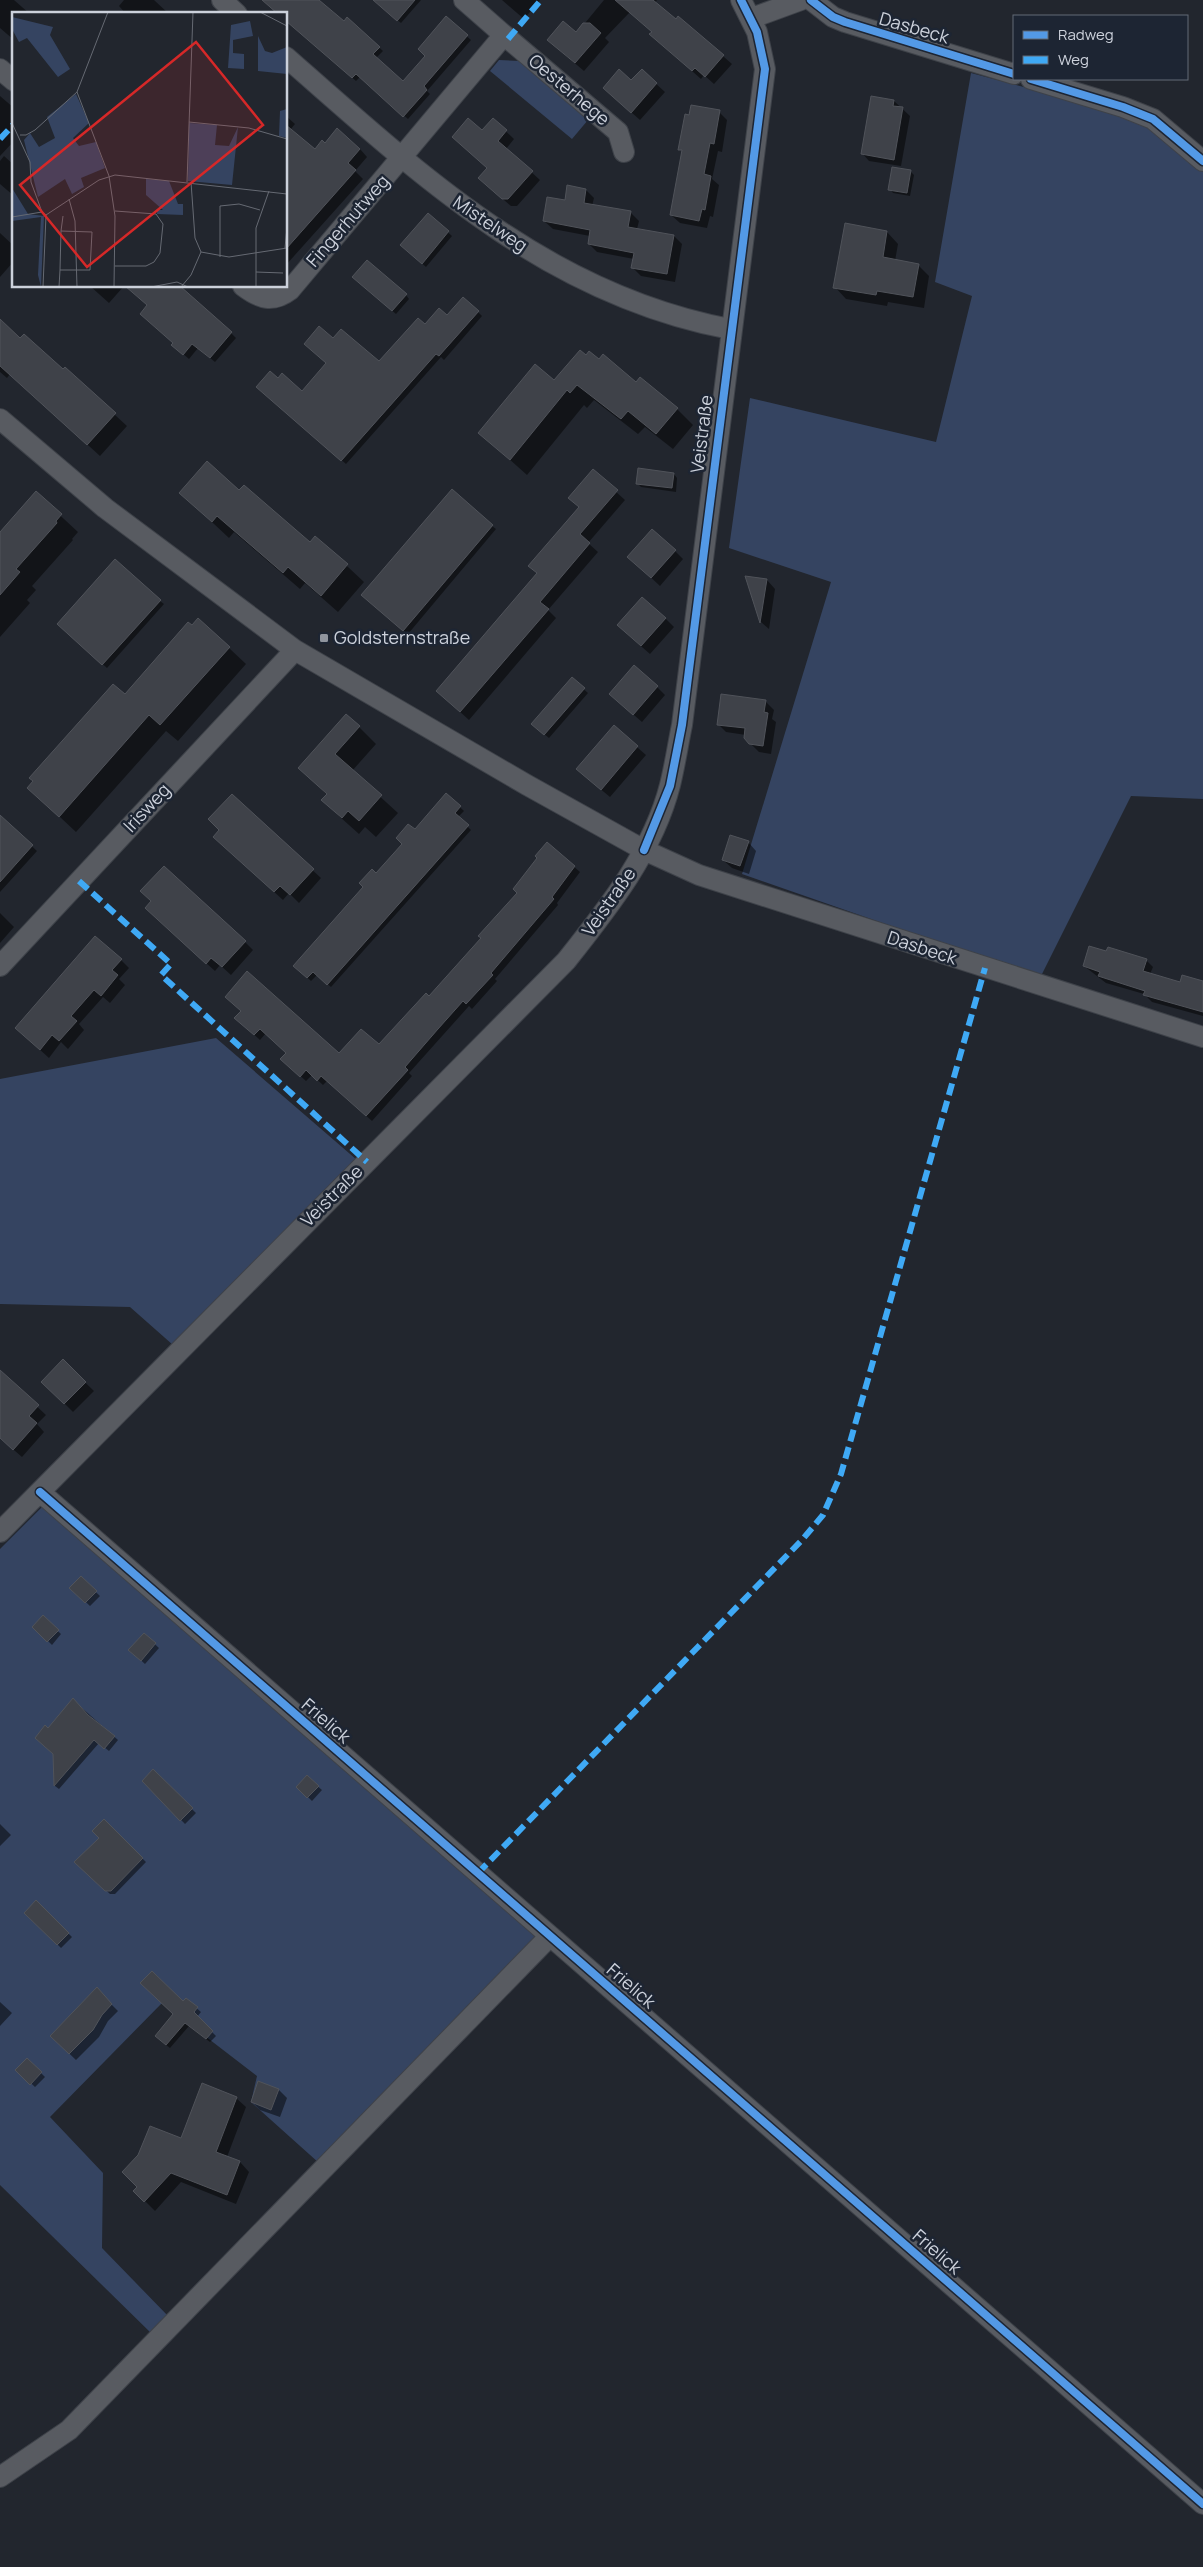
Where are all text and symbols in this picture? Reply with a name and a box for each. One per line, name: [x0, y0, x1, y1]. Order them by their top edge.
street label: Dasbeck: [877, 6, 953, 49]
inset map: [12, 12, 288, 288]
legend: [1013, 15, 1188, 80]
text: Radweg: [1058, 24, 1114, 45]
street label: Oesterhege: [524, 48, 615, 130]
text: Weg: [1058, 49, 1089, 70]
street label: Fingerhutweg: [301, 169, 394, 272]
street label: Mistelweg: [449, 189, 533, 257]
street label: Veistraße: [684, 393, 718, 474]
place label: Goldsternstraße: [334, 625, 470, 649]
marker: Goldsternstraße: [318, 632, 330, 644]
street label: Irisweg: [118, 778, 175, 837]
street label: Veistraße: [576, 862, 641, 940]
street label: Dasbeck: [885, 925, 961, 970]
street label: Veistraße: [295, 1159, 368, 1232]
street label: Frielick: [297, 1692, 357, 1749]
street label: Frielick: [602, 1957, 662, 2014]
street label: Frielick: [908, 2223, 968, 2280]

